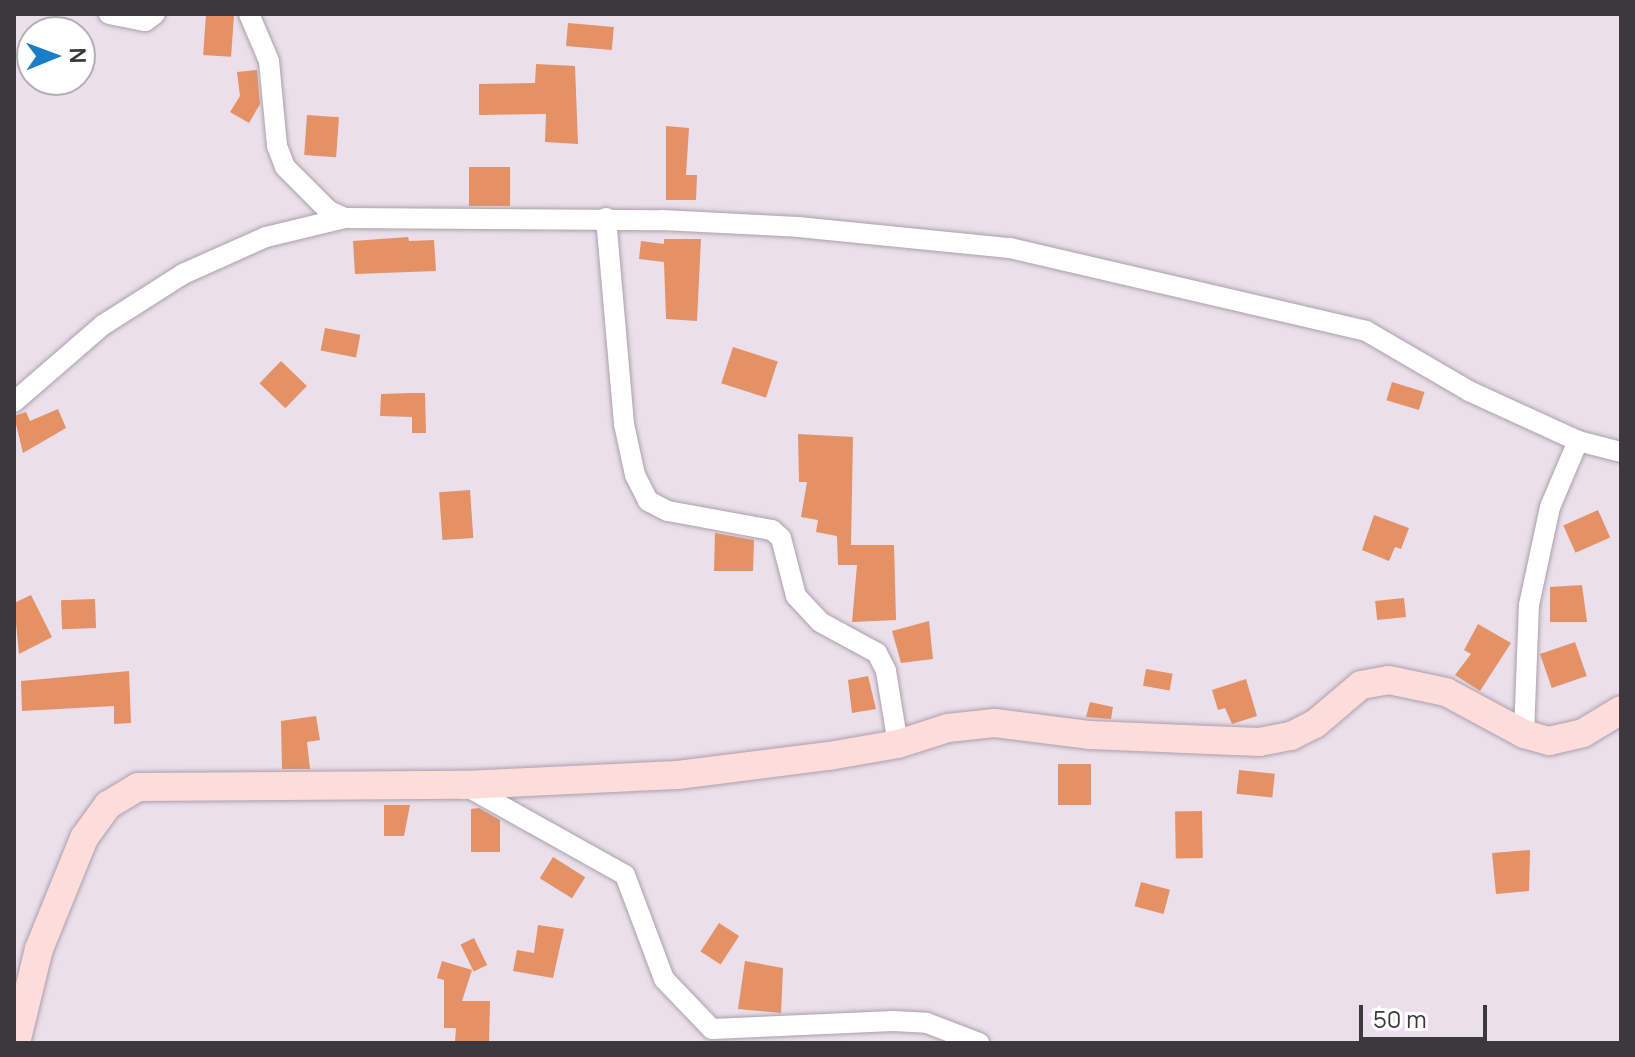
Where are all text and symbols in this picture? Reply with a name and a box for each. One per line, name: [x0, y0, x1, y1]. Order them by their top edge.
north arrow: [16, 16, 96, 96]
text: N: [63, 47, 93, 64]
scale bar: [1363, 989, 1491, 1039]
text: 50 m: [1373, 1002, 1427, 1035]

